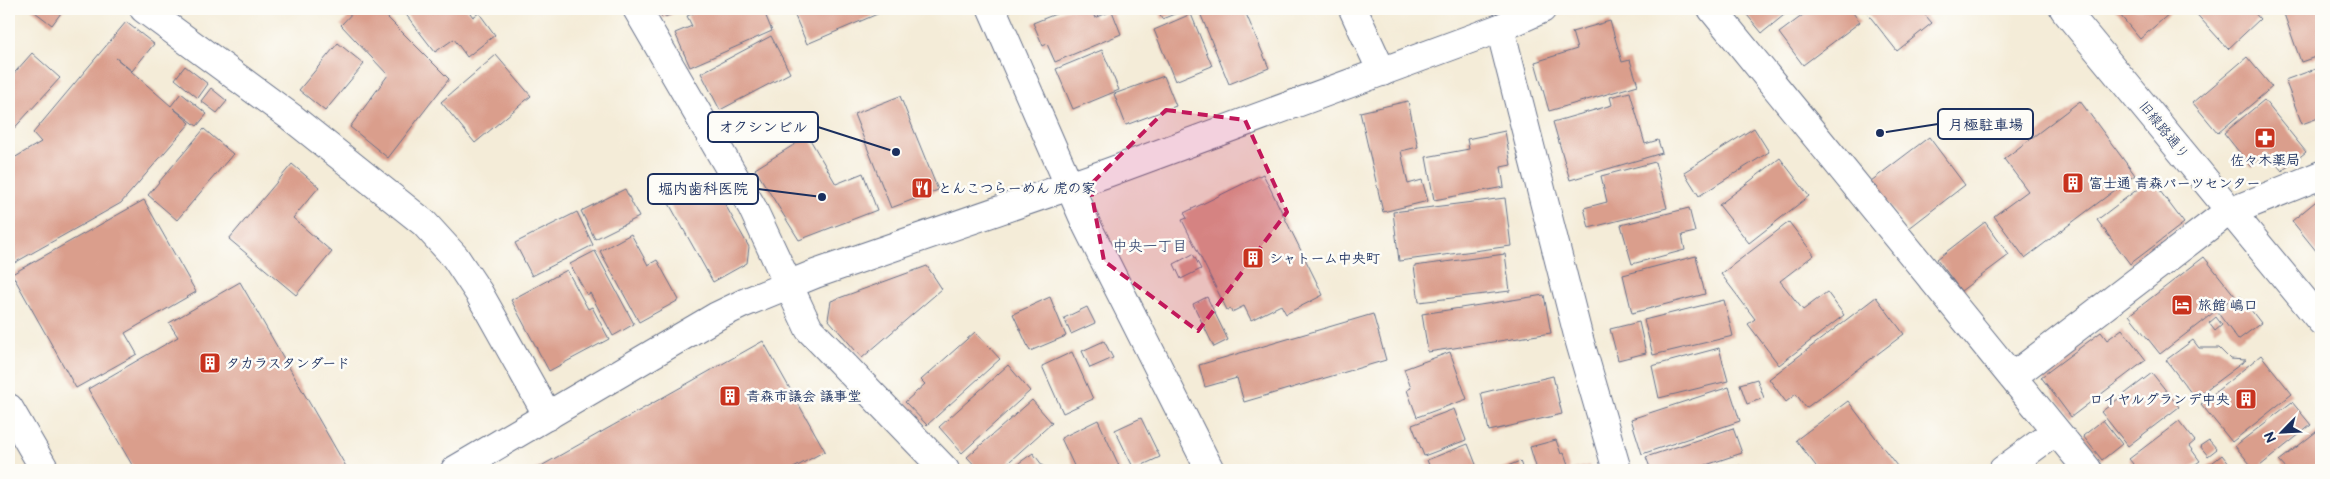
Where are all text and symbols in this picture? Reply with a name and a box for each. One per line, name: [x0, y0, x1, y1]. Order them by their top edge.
street label: 旧線路通り: [2135, 97, 2193, 163]
callout: 月極駐車場: [1938, 109, 2033, 139]
callout: オクシンビル: [708, 112, 818, 142]
text: 月極駐車場: [1948, 116, 2024, 135]
text: オクシンビル: [718, 118, 808, 137]
pharmacy icon: 佐々木薬局: [2253, 126, 2277, 150]
place label: 佐々木薬局: [2230, 152, 2300, 169]
building icon: 富士通 青森パーツセンター: [2061, 171, 2085, 195]
callout: 堀内歯科医院: [648, 174, 758, 204]
place label: 富士通 青森パーツセンター: [2089, 175, 2261, 192]
restaurant icon: とんこつらーめん 虎の家: [910, 176, 934, 200]
text: 堀内歯科医院: [658, 180, 748, 199]
place label: とんこつらーめん 虎の家: [938, 180, 1096, 197]
district label: 中央一丁目: [1112, 237, 1188, 256]
building icon: シャトーム中央町: [1241, 246, 1265, 270]
place label: シャトーム中央町: [1269, 250, 1380, 267]
hotel icon: 旅館 嶋口: [2170, 293, 2194, 317]
place label: 旅館 嶋口: [2198, 297, 2258, 314]
building icon: タカラスタンダード: [198, 351, 222, 375]
place label: タカラスタンダード: [226, 355, 350, 372]
building icon: 青森市議会 議事堂: [718, 384, 742, 408]
building icon: ロイヤルグランデ中央: [2234, 387, 2258, 411]
place label: 青森市議会 議事堂: [746, 388, 862, 405]
place label: ロイヤルグランデ中央: [2089, 391, 2230, 408]
north arrow: [2258, 406, 2308, 456]
text: N: [2261, 429, 2280, 445]

